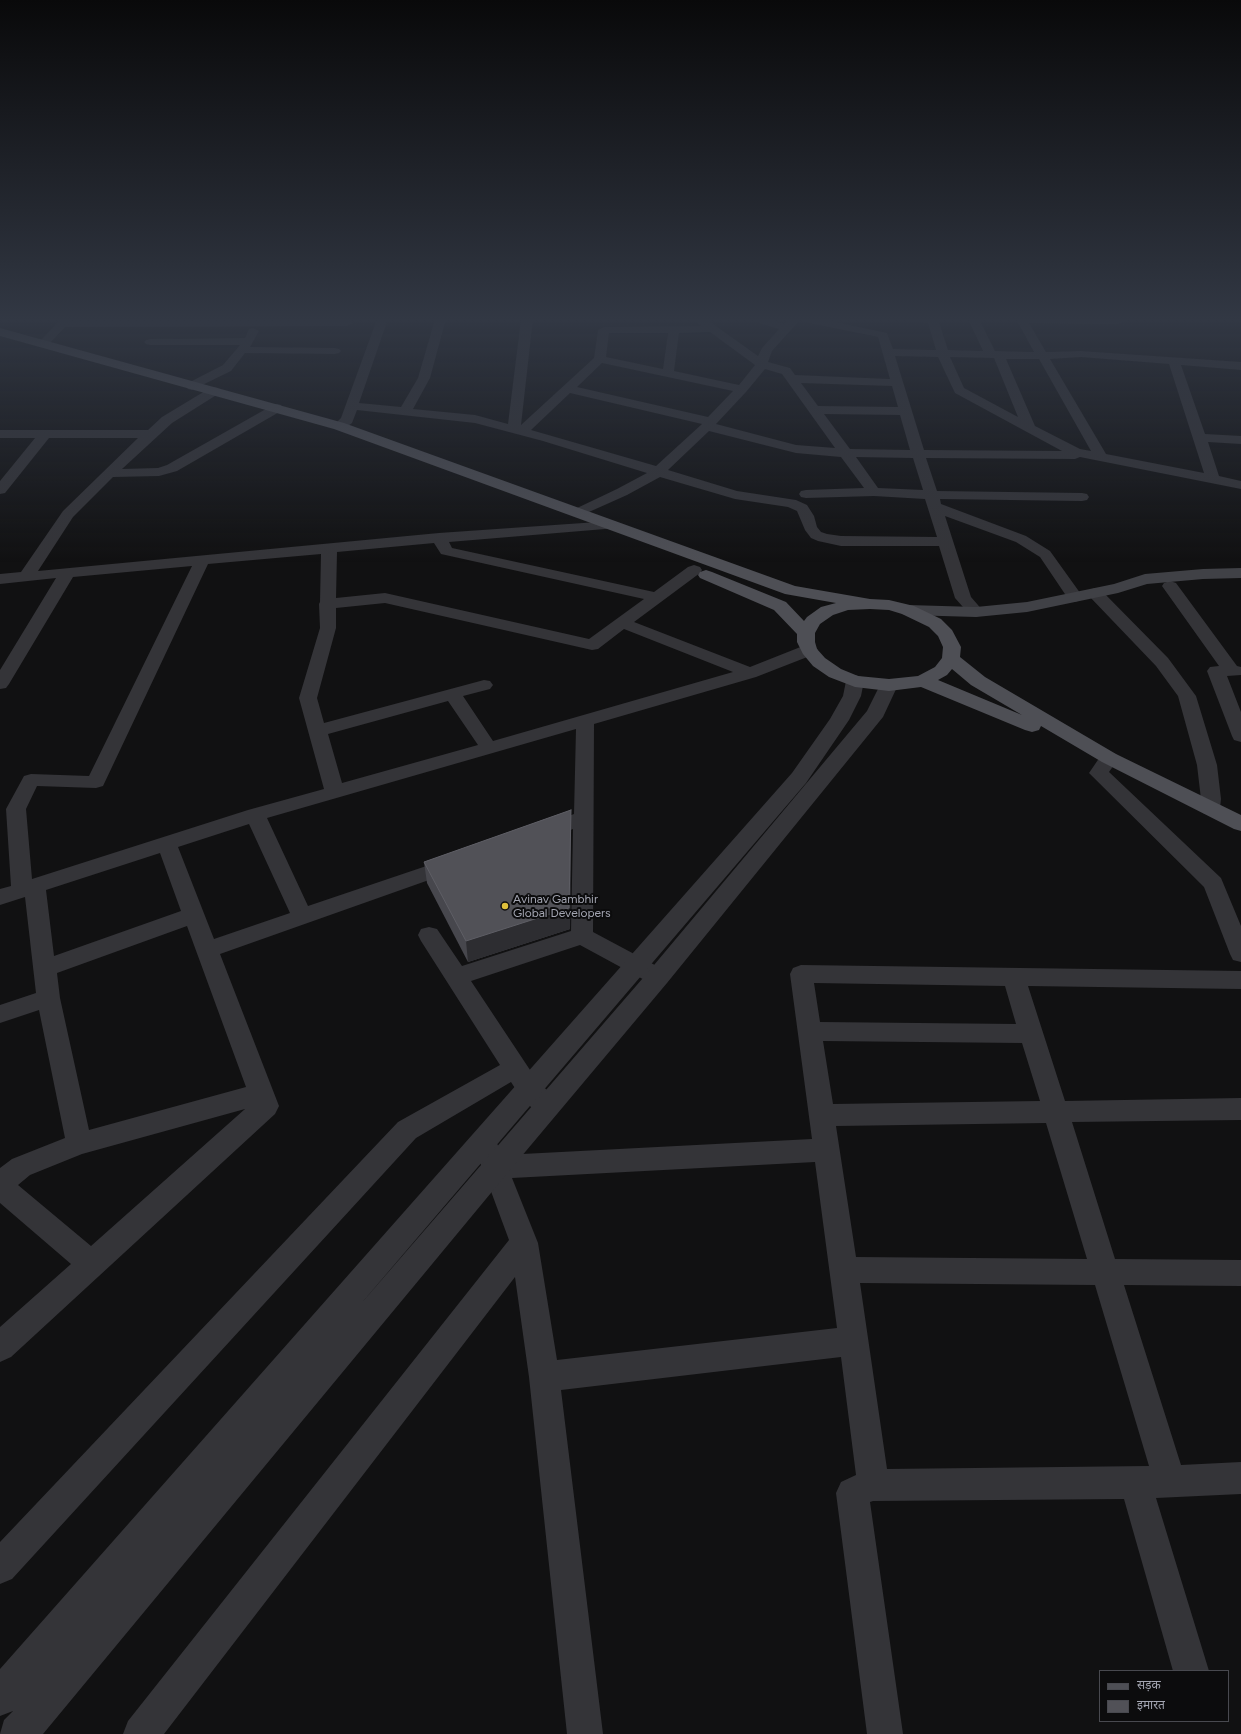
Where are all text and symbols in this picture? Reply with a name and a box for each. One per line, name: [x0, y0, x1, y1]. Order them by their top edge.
place label: Avinav Gambhir Global Developers: [513, 892, 611, 920]
marker: Avinav Gambhir Global Developers: [500, 901, 510, 911]
legend: [1099, 1670, 1229, 1722]
text: सड़क: [1137, 1678, 1161, 1692]
text: इमारत: [1137, 1698, 1165, 1712]

